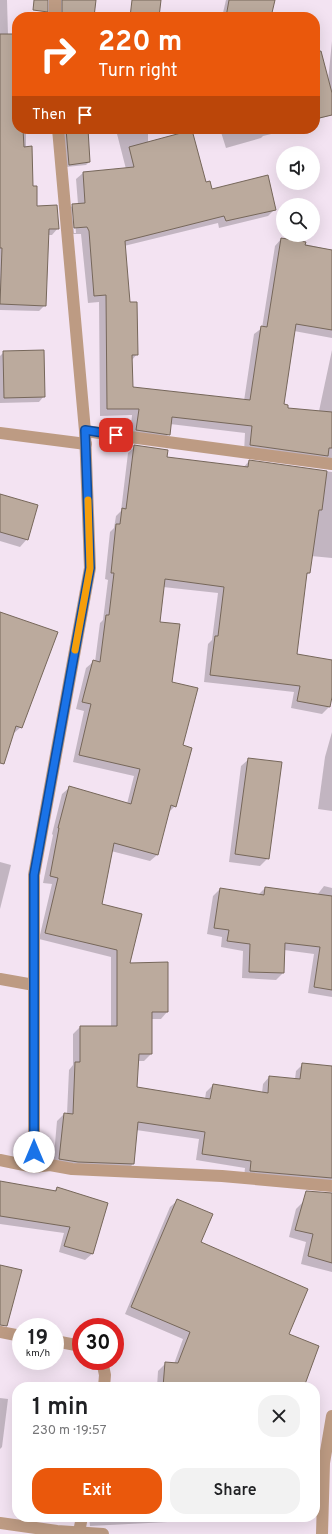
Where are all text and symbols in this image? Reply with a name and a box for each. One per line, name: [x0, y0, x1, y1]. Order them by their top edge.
text: 220 m: [98, 25, 182, 61]
icon: right: [32, 28, 84, 80]
text: Turn right: [98, 60, 178, 83]
icon: arrive: [74, 104, 96, 126]
text: Then: [32, 106, 66, 125]
map controls: [276, 146, 320, 242]
button: sound: [276, 146, 320, 190]
button: search: [276, 198, 320, 242]
pin: [99, 418, 133, 452]
icon: arrive: [105, 424, 127, 446]
position arrow: [13, 1131, 55, 1173]
speed limit sign: 30: [72, 1318, 124, 1370]
text: 19: [28, 1326, 48, 1352]
text: km/h: [26, 1347, 50, 1360]
text: 1 min: [32, 1393, 89, 1423]
button: close: [258, 1395, 300, 1437]
text: 230 m · 19:57: [32, 1423, 106, 1439]
button: Exit: [32, 1468, 162, 1514]
button: Share: [170, 1468, 300, 1514]

